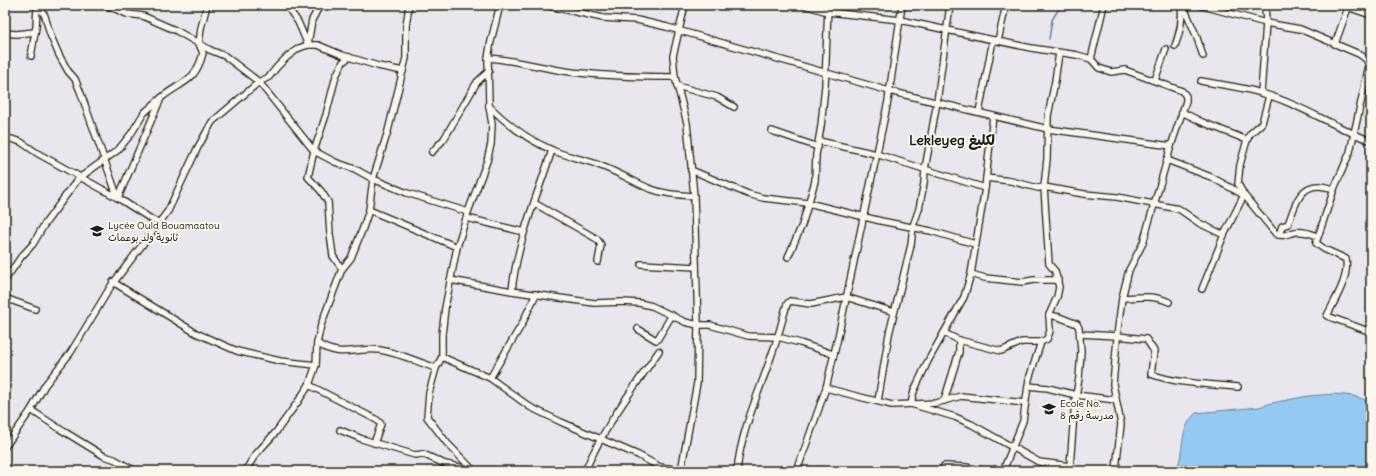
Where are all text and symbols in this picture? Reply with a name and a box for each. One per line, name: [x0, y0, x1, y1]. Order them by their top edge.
district label: Lekleyeg لكليغ: [909, 131, 995, 150]
place label: Lycée Ould Bouamaatou ثانوية ولد بوعمات: [108, 219, 220, 244]
school or university icon: Lycée Ould Bouamaatou ثانوية ولد بوعمات: [89, 223, 105, 239]
place label: Ecole No. 8 مدرسة رقم: [1060, 397, 1114, 423]
school or university icon: Ecole No. 8 مدرسة رقم: [1041, 401, 1057, 417]

